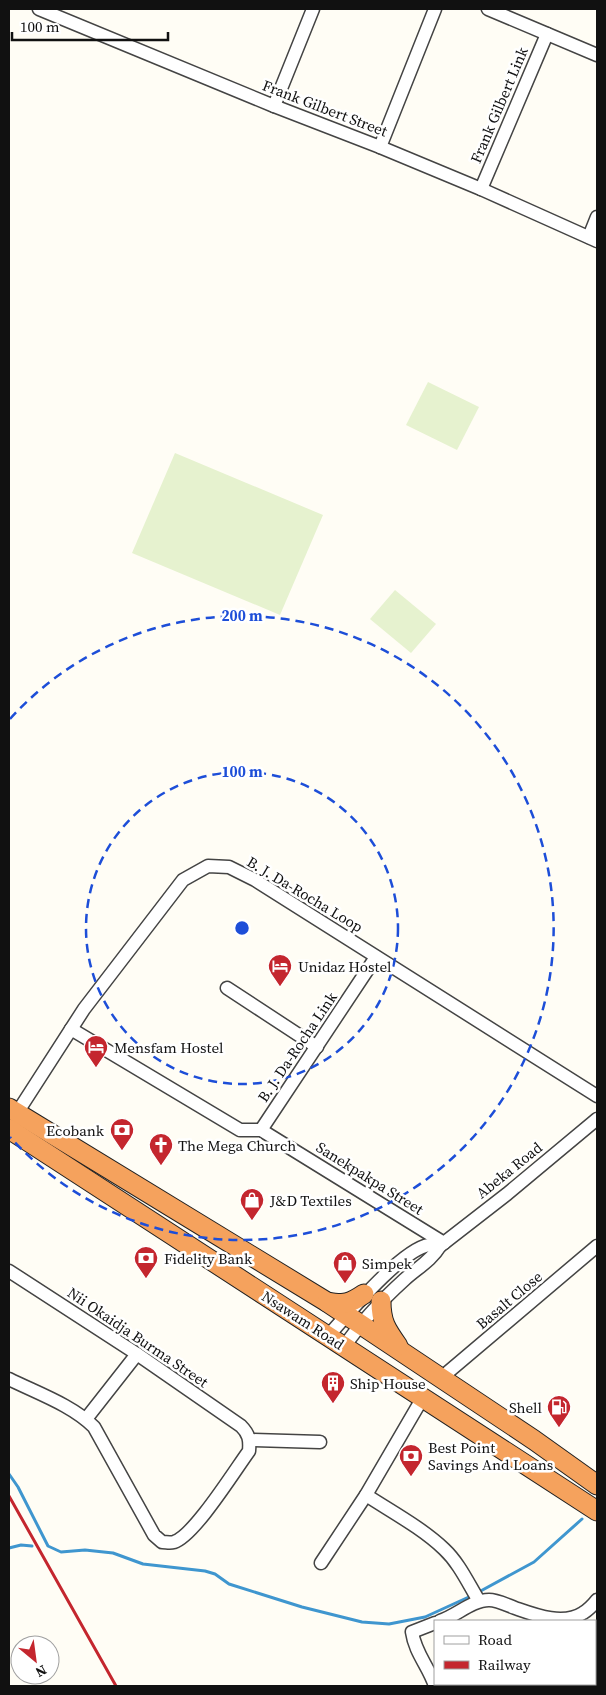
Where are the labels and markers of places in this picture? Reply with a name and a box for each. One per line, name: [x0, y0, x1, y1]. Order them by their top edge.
centre of rings: [233, 919, 251, 937]
hotel icon: Unidaz Hostel: [267, 953, 293, 987]
place label: Unidaz Hostel: [298, 956, 392, 977]
hotel icon: Mensfam Hostel: [83, 1034, 109, 1068]
place label: Mensfam Hostel: [114, 1037, 224, 1058]
bank icon: Ecobank: [109, 1117, 135, 1151]
place label: Ecobank: [46, 1120, 105, 1141]
church icon: The Mega Church: [148, 1132, 174, 1166]
place label: The Mega Church: [178, 1135, 296, 1156]
shop icon: J&D Textiles: [239, 1187, 265, 1221]
place label: J&D Textiles: [269, 1190, 352, 1211]
bank icon: Fidelity Bank: [133, 1245, 159, 1279]
place label: Fidelity Bank: [164, 1248, 253, 1269]
shop icon: Simpek: [332, 1250, 358, 1284]
place label: Simpek: [362, 1253, 413, 1274]
building icon: Ship House: [320, 1370, 346, 1404]
place label: Ship House: [350, 1373, 426, 1394]
fuel station icon: Shell: [546, 1394, 572, 1428]
place label: Shell: [509, 1397, 543, 1418]
place label: Best Point Savings And Loans: [428, 1437, 553, 1475]
bank icon: Best Point Savings And Loans: [398, 1443, 424, 1477]

